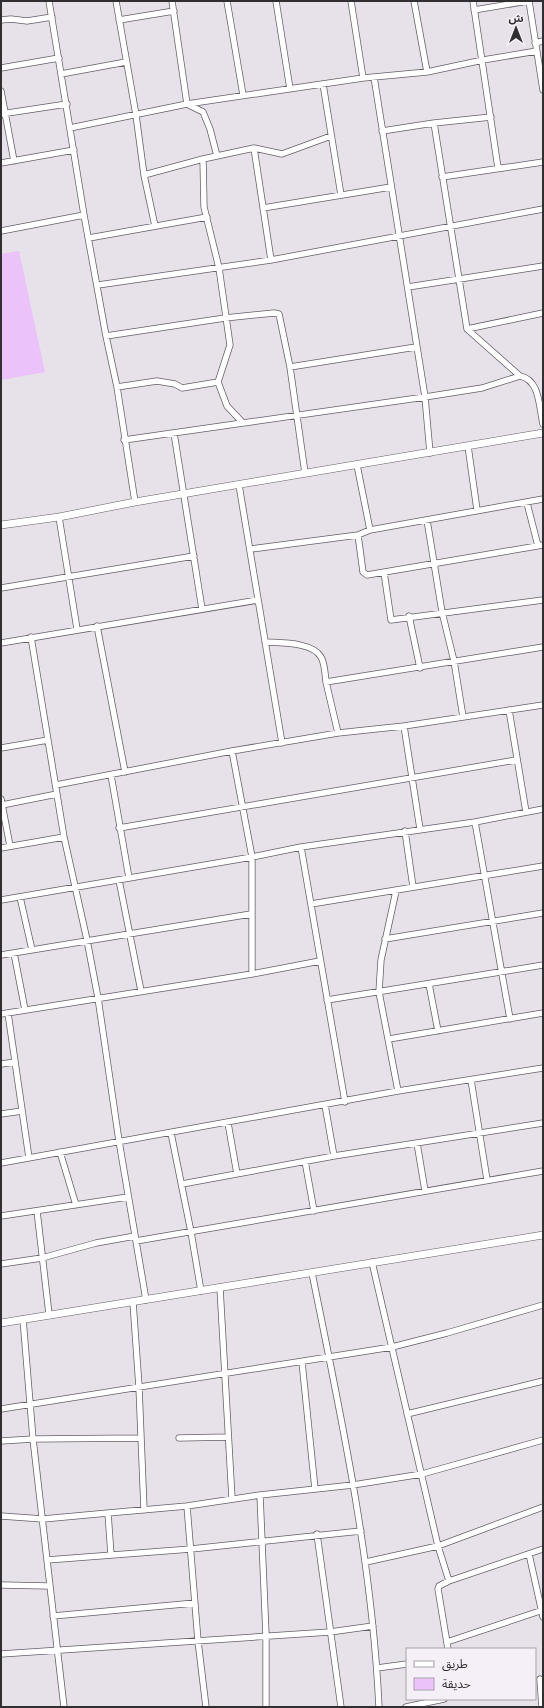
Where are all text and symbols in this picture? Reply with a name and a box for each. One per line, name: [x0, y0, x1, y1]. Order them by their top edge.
text: ش: [508, 7, 524, 30]
north arrow: [496, 8, 536, 48]
legend: [406, 1648, 536, 1700]
text: طريق: [442, 1652, 468, 1677]
text: حديقة: [442, 1672, 471, 1697]

